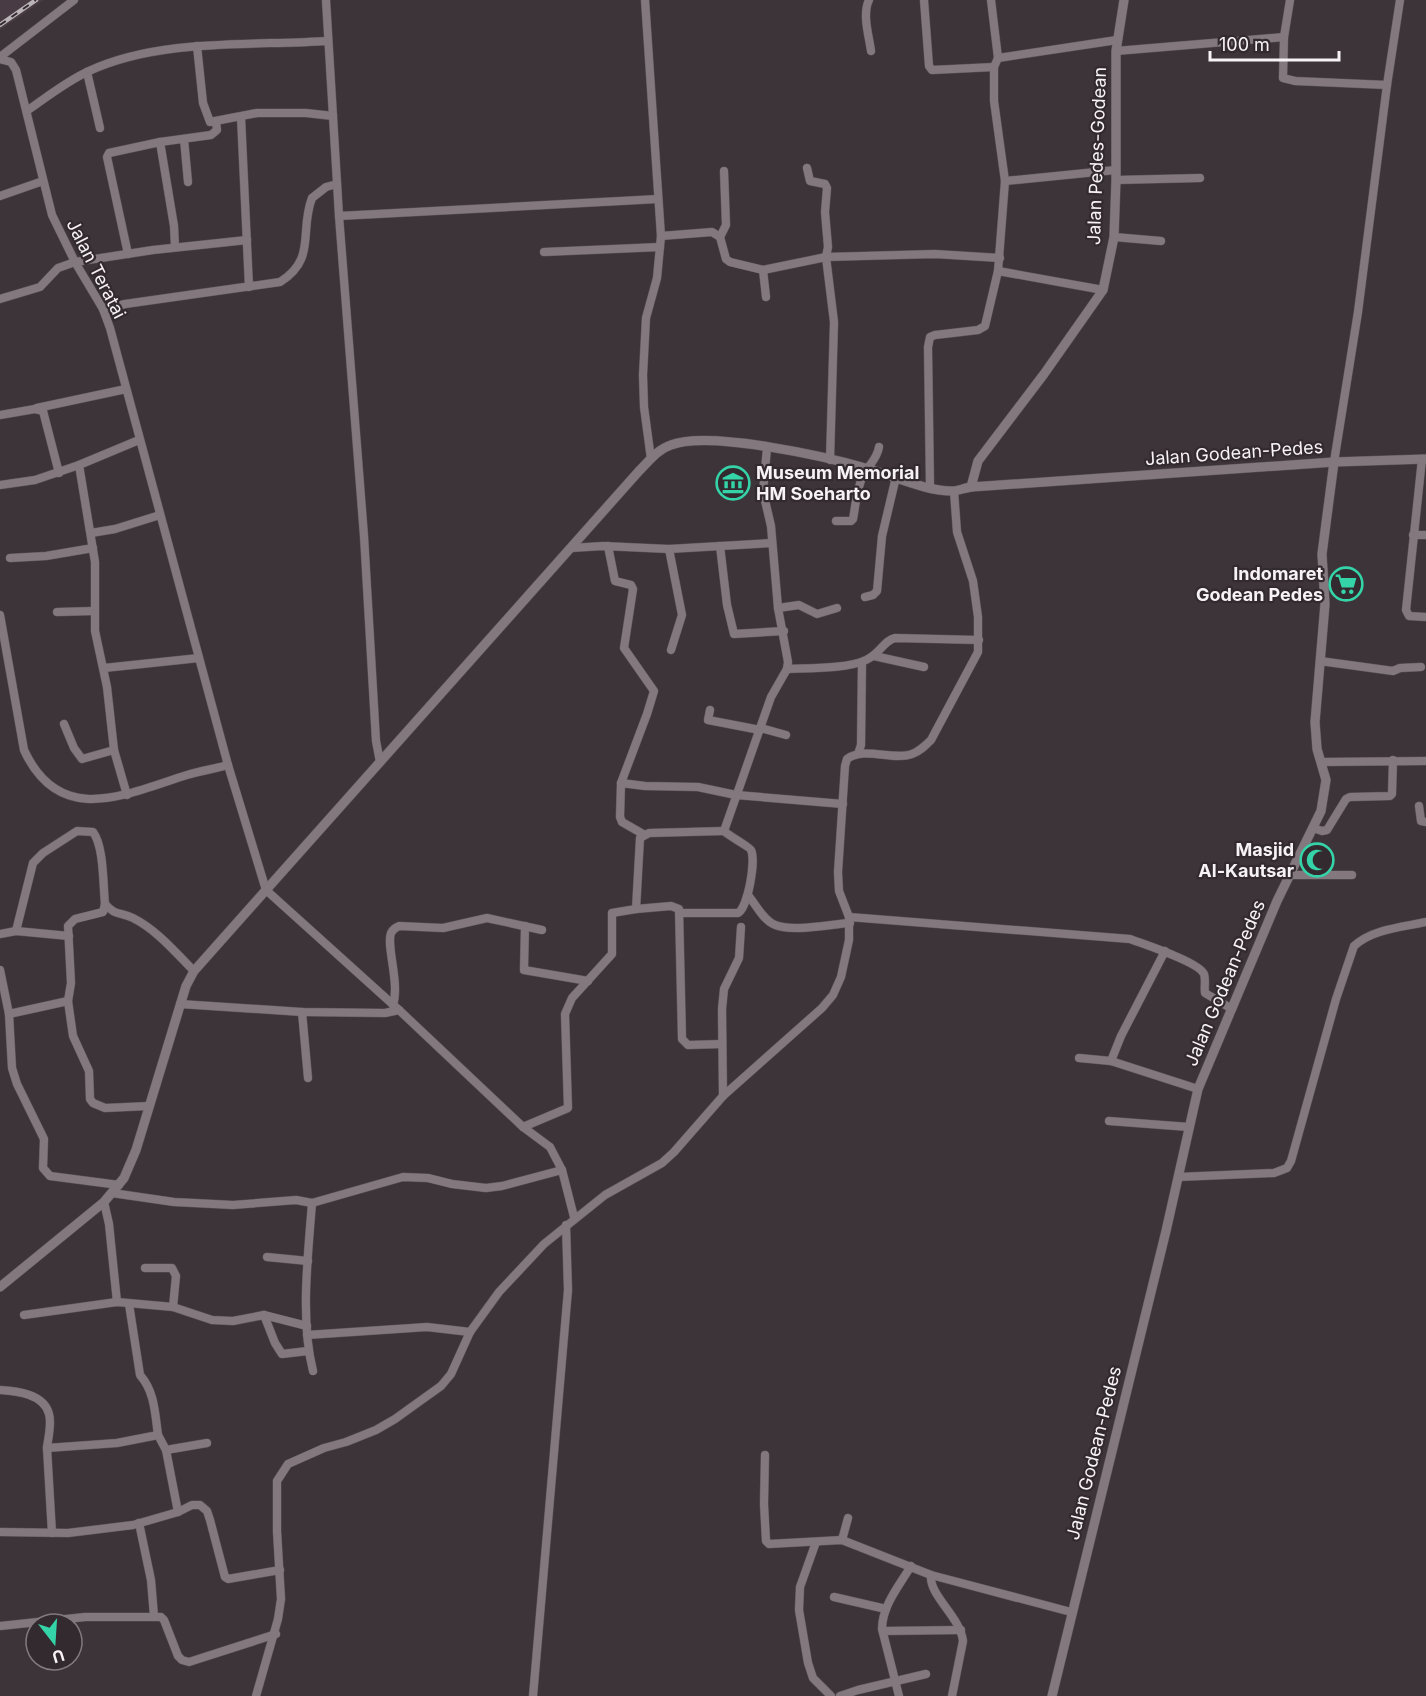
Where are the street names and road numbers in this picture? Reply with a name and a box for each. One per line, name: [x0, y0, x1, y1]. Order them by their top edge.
street label: Jalan Pedes-Godean: [1083, 66, 1110, 245]
street label: Jalan Teratai: [62, 216, 130, 322]
street label: Jalan Godean-Pedes: [1144, 436, 1324, 469]
street label: Jalan Godean-Pedes: [1180, 897, 1269, 1069]
street label: Jalan Godean-Pedes: [1062, 1364, 1125, 1542]

